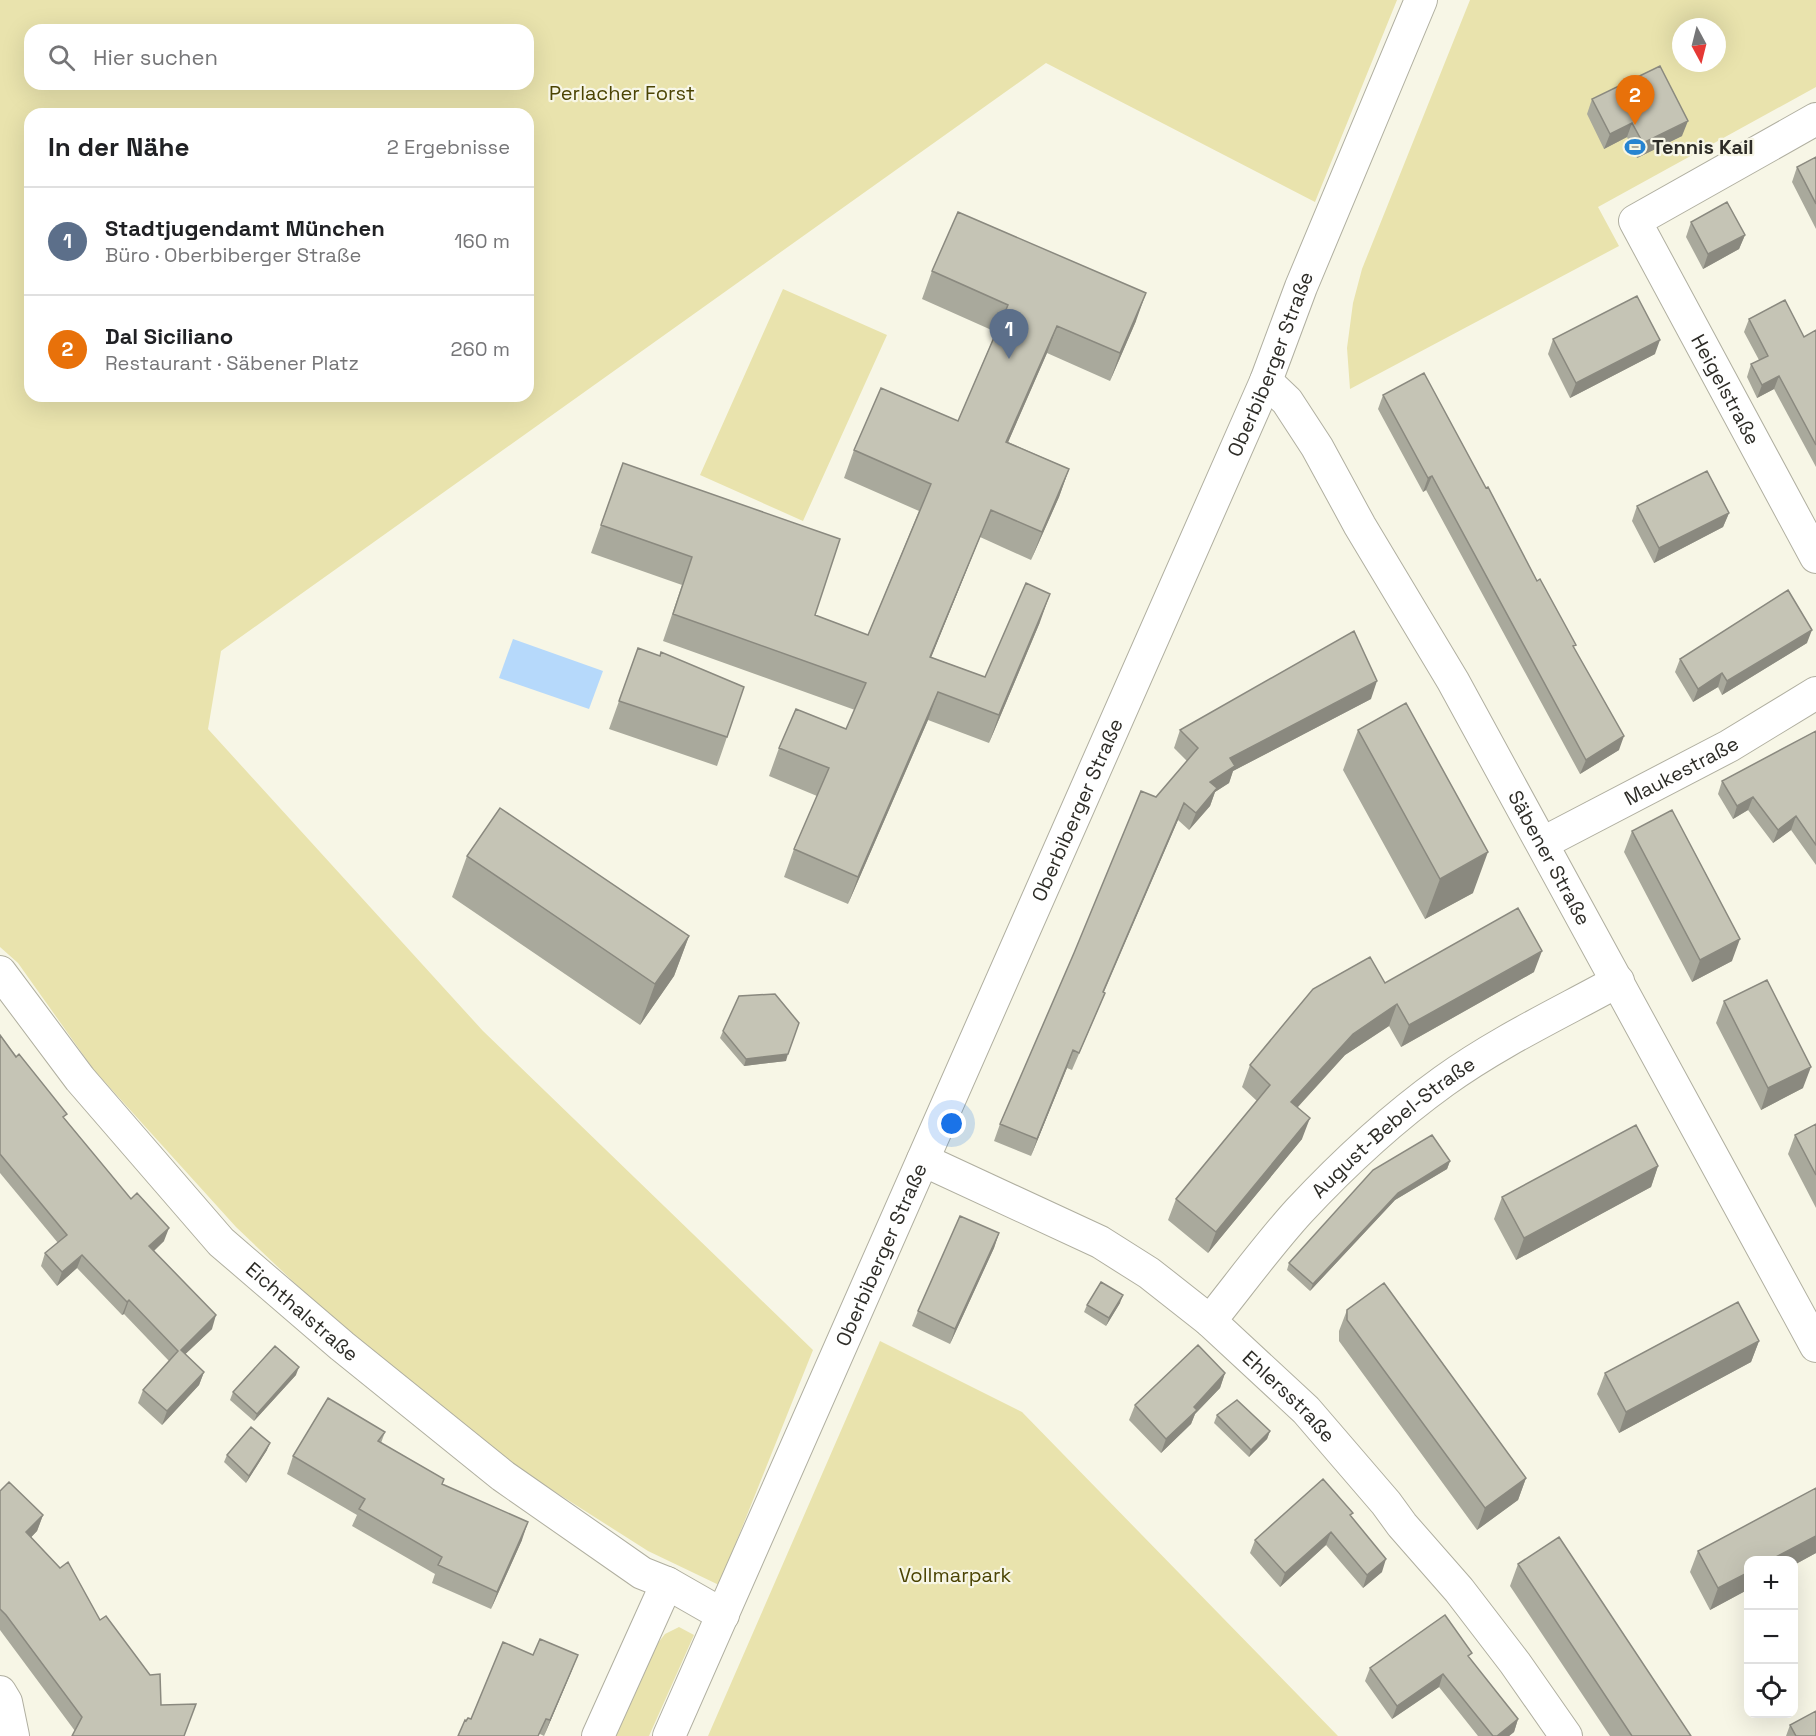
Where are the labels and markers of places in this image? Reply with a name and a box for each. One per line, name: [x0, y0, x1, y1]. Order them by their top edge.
pin: 2: [1616, 76, 1654, 125]
place label: Tennis Kail: [1652, 134, 1754, 160]
sports icon: Tennis Kail: [1623, 135, 1647, 159]
pin: 1: [990, 310, 1028, 359]

